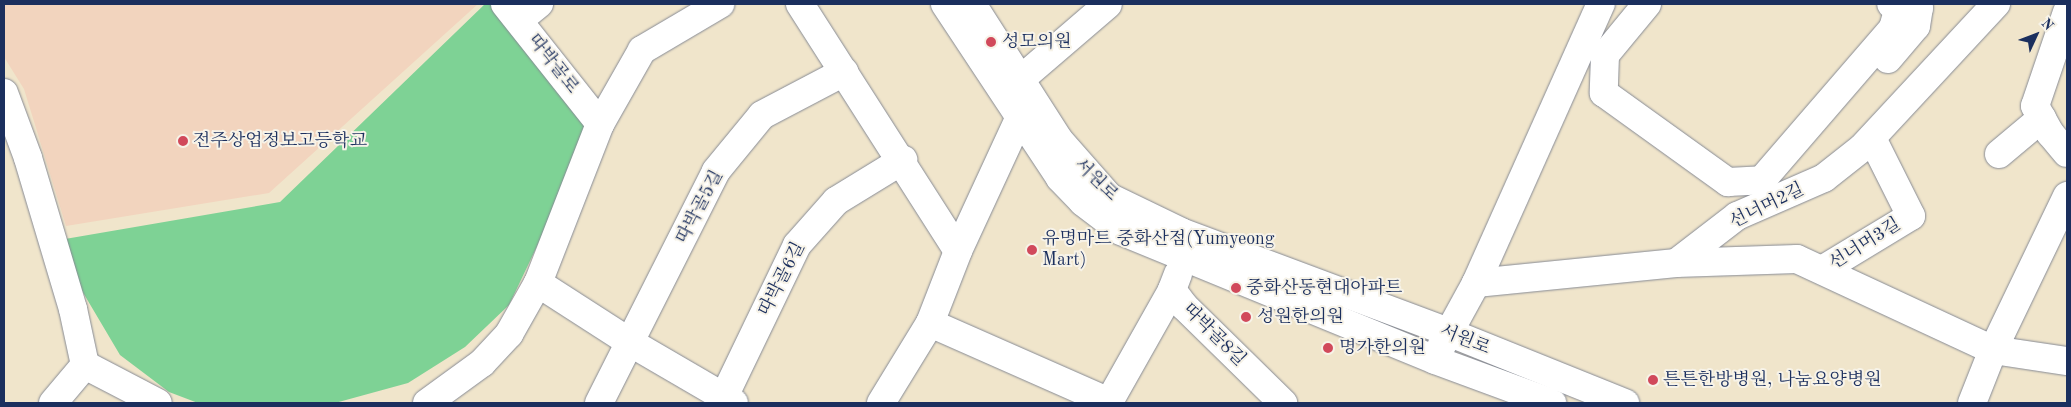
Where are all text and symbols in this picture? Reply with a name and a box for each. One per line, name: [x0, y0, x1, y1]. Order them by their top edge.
north arrow: [2011, 10, 2061, 60]
text: N: [2038, 16, 2056, 33]
street label: 따박골로: [523, 30, 583, 98]
place label: 성모의원: [1002, 31, 1072, 53]
marker: 성모의원: [984, 35, 998, 49]
place label: 전주상업정보고등학교: [193, 130, 367, 152]
marker: 전주상업정보고등학교: [177, 135, 189, 147]
street label: 서원로: [1070, 154, 1122, 206]
street label: 따박골5길: [672, 167, 728, 247]
street label: 선너머2길: [1726, 179, 1808, 233]
street label: 선너머3길: [1825, 214, 1905, 274]
place label: 유명마트 중화산점(Yumyeong Mart): [1042, 229, 1275, 272]
street label: 따박골6길: [754, 238, 810, 320]
marker: 유명마트 중화산점(Yumyeong Mart): [1026, 244, 1038, 256]
place label: 중화산동현대아파트: [1246, 277, 1402, 299]
marker: 중화산동현대아파트: [1230, 282, 1242, 294]
street label: 따박골8길: [1178, 299, 1250, 371]
place label: 성원한의원: [1257, 306, 1344, 328]
marker: 성원한의원: [1239, 310, 1253, 324]
street label: 서원로: [1437, 320, 1493, 360]
place label: 명가한의원: [1339, 337, 1426, 359]
marker: 명가한의원: [1321, 341, 1335, 355]
place label: 튼튼한방병원, 나눔요양병원: [1663, 369, 1882, 391]
marker: 튼튼한방병원, 나눔요양병원: [1647, 374, 1659, 386]

